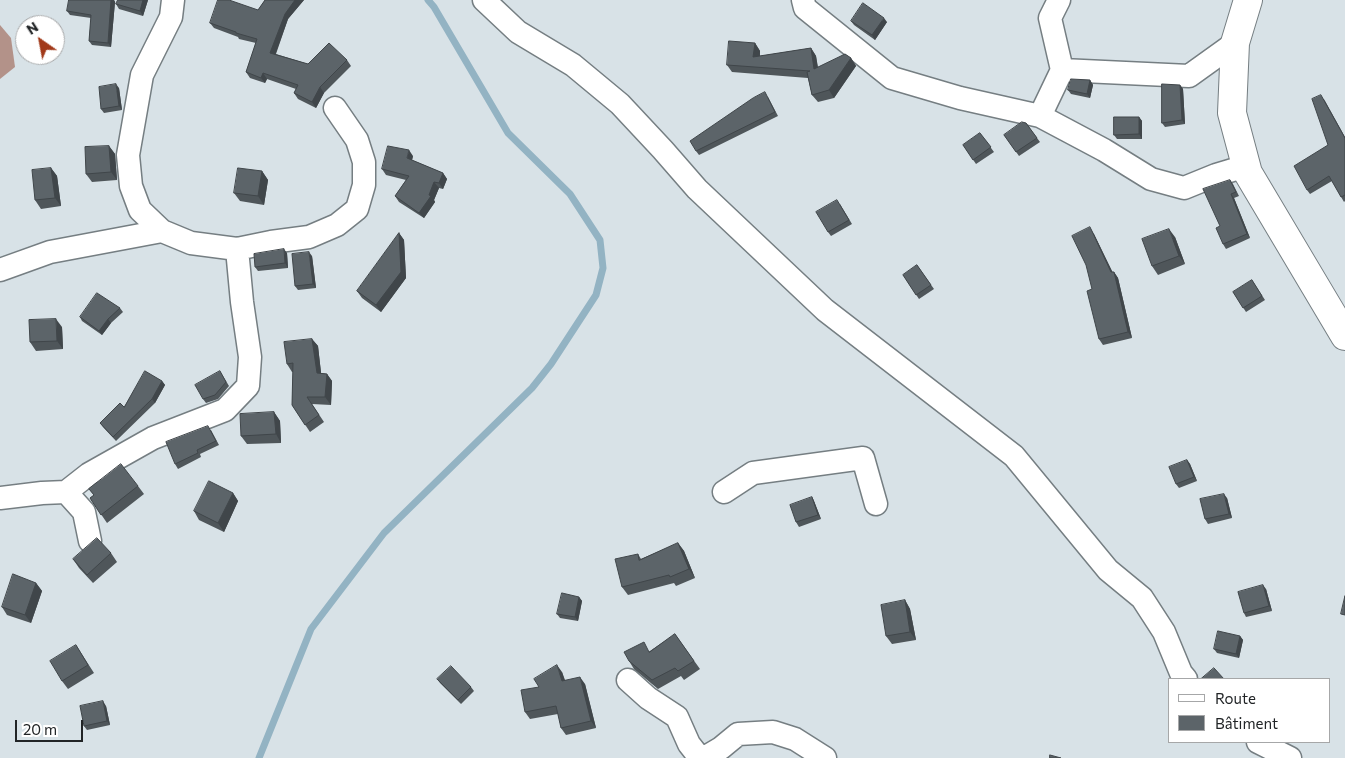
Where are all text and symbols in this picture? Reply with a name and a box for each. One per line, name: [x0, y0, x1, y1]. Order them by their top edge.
north arrow: [15, 15, 65, 65]
text: N: [23, 18, 41, 38]
legend: [1168, 678, 1330, 743]
text: Route: [1215, 689, 1256, 707]
scale bar: [18, 710, 85, 742]
text: Bâtiment: [1215, 714, 1278, 732]
text: 20 m: [23, 720, 57, 738]

